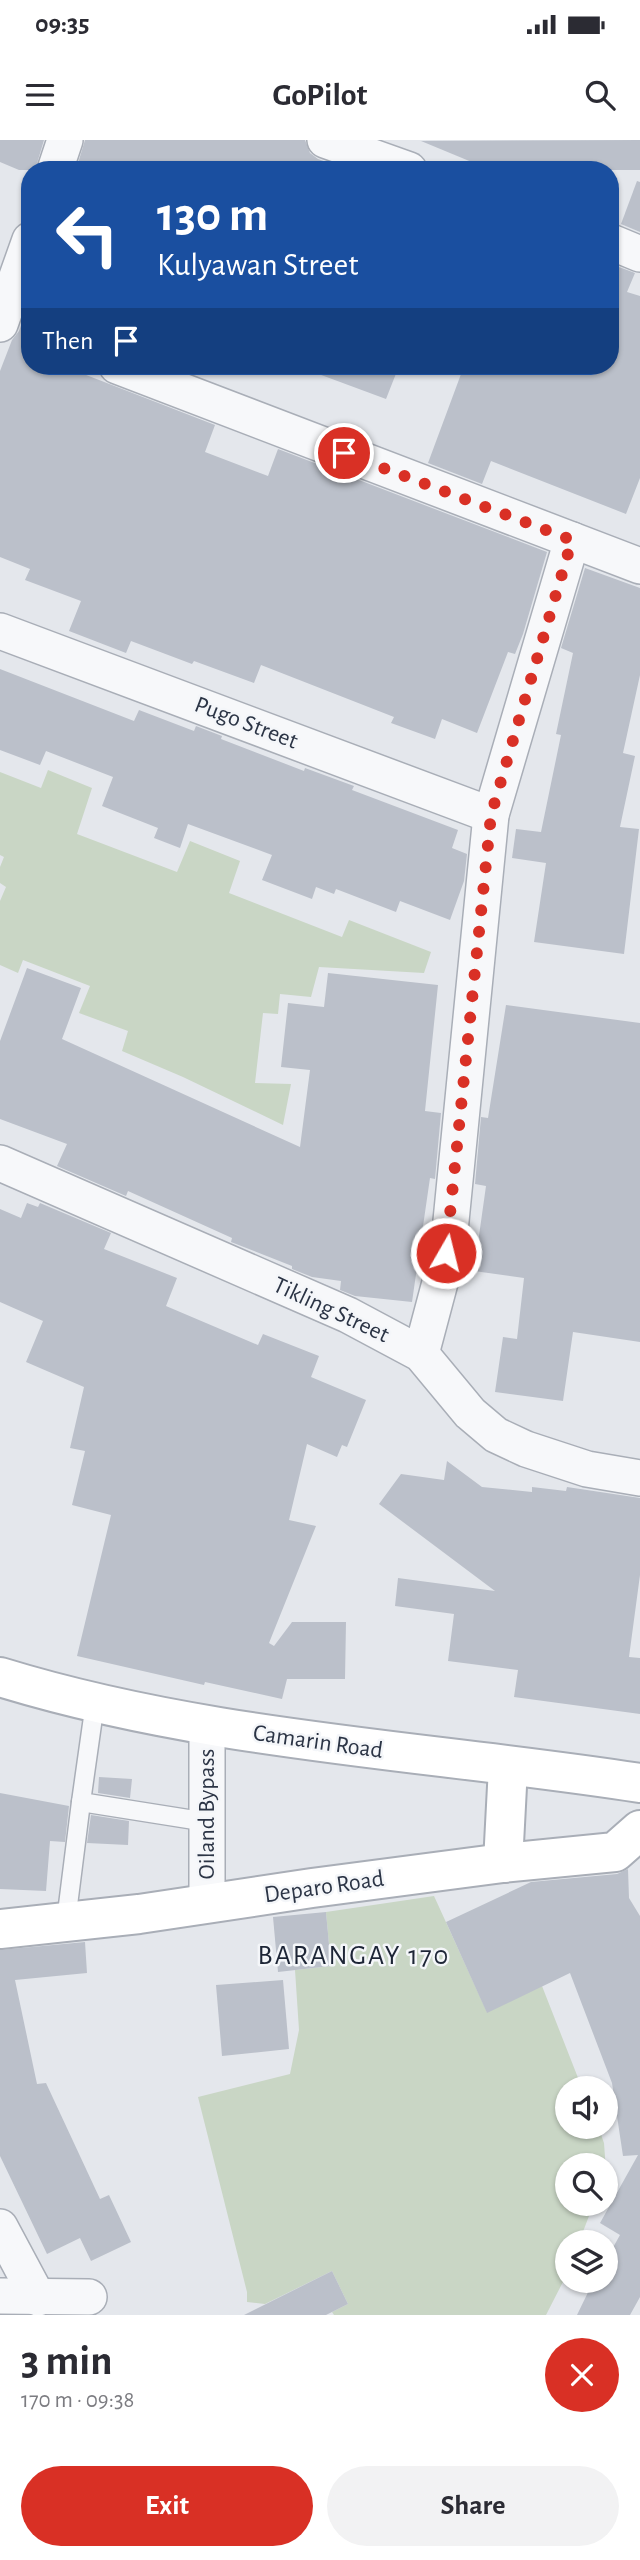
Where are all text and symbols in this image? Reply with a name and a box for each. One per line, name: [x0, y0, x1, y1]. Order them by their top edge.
text: 09:35: [35, 11, 90, 37]
icon: menu: [21, 76, 59, 114]
icon: search: [581, 76, 619, 114]
text: GoPilot: [273, 79, 367, 111]
icon: left: [42, 189, 133, 280]
text: 130 m: [157, 191, 268, 240]
text: Kulyawan Street: [157, 249, 358, 281]
icon: arrive: [107, 322, 145, 360]
text: Then: [42, 328, 93, 354]
pin: [314, 423, 374, 483]
icon: arrive: [325, 434, 363, 472]
street label: Pugo Street: [191, 692, 301, 754]
position arrow: [409, 1216, 483, 1290]
street label: Tikling Street: [269, 1273, 393, 1347]
street label: Camarin Road: [251, 1721, 385, 1763]
street label: Oiland Bypass: [195, 1749, 219, 1879]
street label: Deparo Road: [262, 1867, 386, 1907]
district label: BARANGAY 170: [258, 1942, 450, 1970]
map controls: [555, 2076, 618, 2293]
button: sound: [555, 2076, 618, 2139]
button: search: [555, 2153, 618, 2216]
button: layers: [555, 2230, 618, 2293]
button: close: [545, 2338, 619, 2412]
text: 3 min: [21, 2340, 113, 2382]
text: 170 m · 09:38: [21, 2389, 134, 2412]
button: Exit: [21, 2466, 313, 2546]
button: Share: [327, 2466, 619, 2546]

